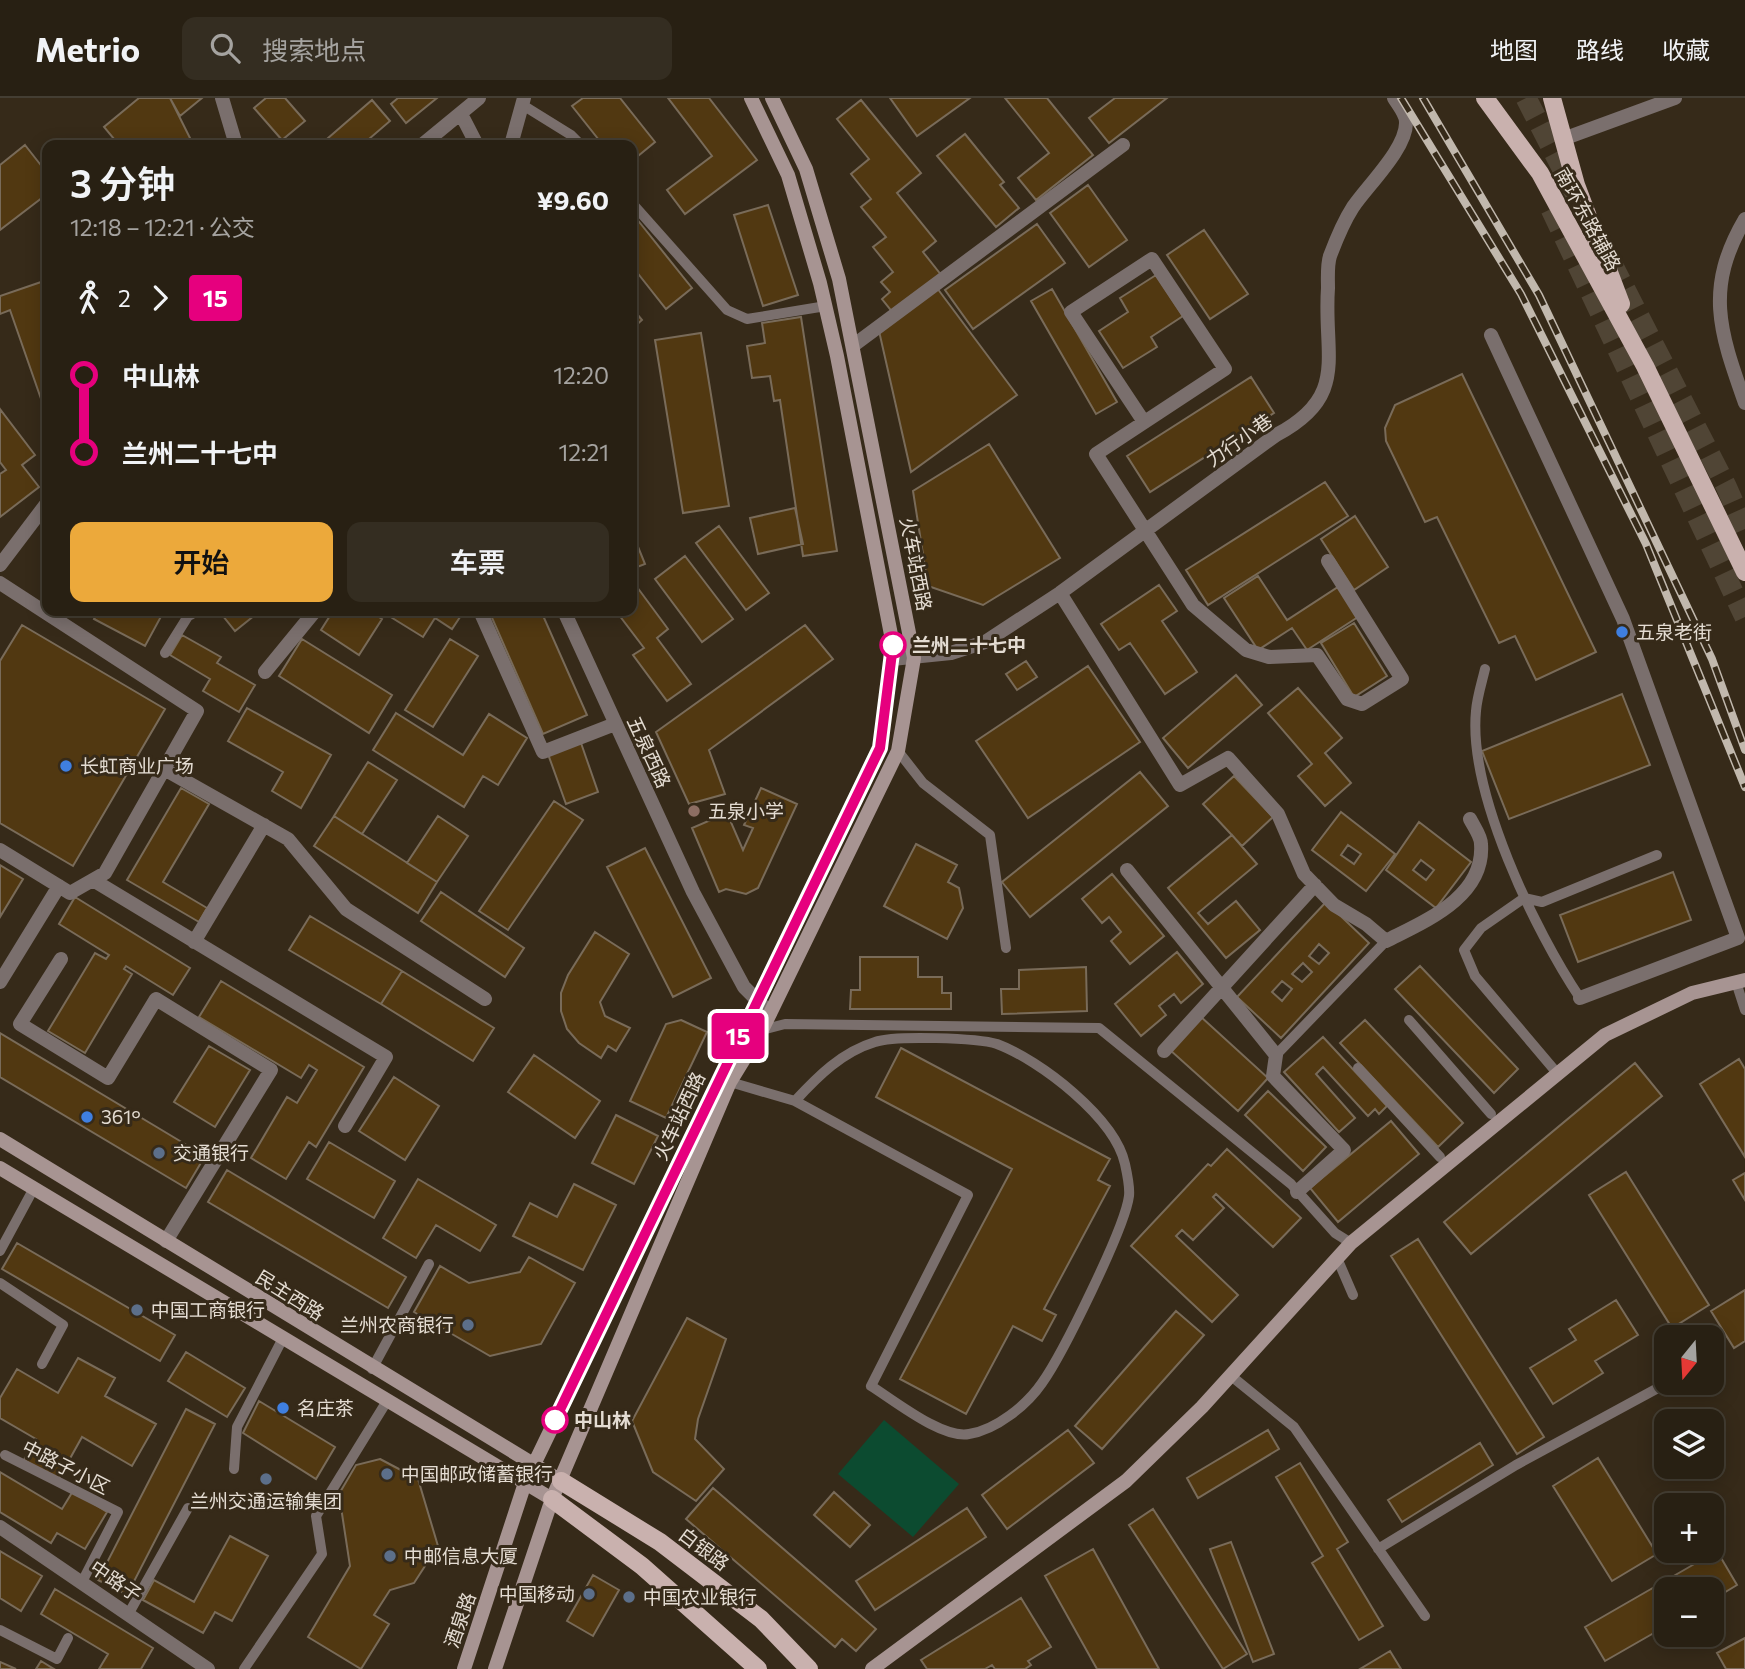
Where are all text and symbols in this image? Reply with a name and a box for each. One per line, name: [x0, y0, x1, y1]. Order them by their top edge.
search box: [182, 17, 672, 80]
text: Metrio: [35, 28, 140, 69]
icon: search: [206, 29, 244, 67]
text: 搜索地点: [262, 34, 366, 65]
text: 地图: [1490, 35, 1538, 64]
text: 路线: [1576, 35, 1624, 64]
text: 收藏: [1662, 35, 1710, 64]
text: 3 分钟: [70, 159, 175, 206]
street label: 南环东路辅路: [1551, 163, 1626, 274]
text: ¥9.60: [537, 184, 609, 215]
text: 12:18 – 12:21 · 公交: [70, 213, 255, 241]
icon: walk: [70, 279, 108, 317]
icon: forward: [141, 279, 179, 317]
text: 15: [203, 283, 228, 312]
text: 2: [118, 284, 131, 312]
text: 中山林: [122, 360, 200, 391]
text: 12:20: [553, 361, 609, 389]
street label: 力行小巷: [1201, 408, 1276, 471]
text: 兰州二十七中: [122, 437, 278, 468]
text: 12:21: [558, 438, 609, 466]
street label: 火车站西路: [896, 515, 937, 613]
button: 开始: [70, 522, 333, 602]
button: 车票: [347, 522, 609, 602]
place label: 五泉老街: [1636, 620, 1712, 643]
marker: 五泉老街: [1614, 624, 1630, 640]
marker: 兰州二十七中: [880, 632, 906, 658]
place label: 兰州二十七中: [912, 633, 1026, 656]
street label: 五泉西路: [623, 712, 676, 791]
place label: 长虹商业广场: [80, 754, 194, 777]
marker: 长虹商业广场: [58, 758, 74, 774]
place label: 五泉小学: [708, 799, 784, 822]
marker: 五泉小学: [686, 803, 702, 819]
line badge: 15: [706, 1013, 770, 1059]
text: 15: [726, 1021, 750, 1050]
street label: 火车站西路: [648, 1068, 709, 1164]
place label: 361°: [101, 1105, 141, 1128]
marker: 361°: [79, 1109, 95, 1125]
place label: 交通银行: [173, 1141, 249, 1164]
marker: 交通银行: [151, 1145, 167, 1161]
street label: 民主西路: [252, 1265, 329, 1324]
place label: 中国工商银行: [151, 1298, 265, 1321]
marker: 中国工商银行: [129, 1302, 145, 1318]
place label: 兰州农商银行: [340, 1313, 454, 1336]
marker: 兰州农商银行: [460, 1317, 476, 1333]
north arrow: [1654, 1325, 1724, 1395]
map controls: [1654, 1325, 1724, 1647]
place label: 名庄茶: [297, 1396, 354, 1419]
marker: 名庄茶: [275, 1400, 291, 1416]
marker: 中山林: [542, 1407, 568, 1433]
place label: 中山林: [574, 1408, 631, 1431]
button: layers: [1654, 1409, 1724, 1479]
street label: 中路子小区: [19, 1435, 114, 1498]
place label: 中国邮政储蓄银行: [401, 1462, 553, 1485]
marker: 中国邮政储蓄银行: [379, 1466, 395, 1482]
marker: 兰州交通运输集团: [258, 1471, 274, 1487]
place label: 兰州交通运输集团: [190, 1489, 342, 1512]
button: +: [1654, 1493, 1724, 1563]
street label: 白银路: [675, 1522, 734, 1575]
place label: 中邮信息大厦: [404, 1544, 518, 1567]
marker: 中邮信息大厦: [382, 1548, 398, 1564]
street label: 中路子: [86, 1555, 146, 1606]
button: −: [1654, 1577, 1724, 1647]
place label: 中国移动: [499, 1582, 575, 1605]
place label: 中国农业银行: [643, 1585, 757, 1608]
marker: 中国移动: [581, 1586, 597, 1602]
street label: 酒泉路: [439, 1589, 480, 1651]
marker: 中国农业银行: [621, 1589, 637, 1605]

